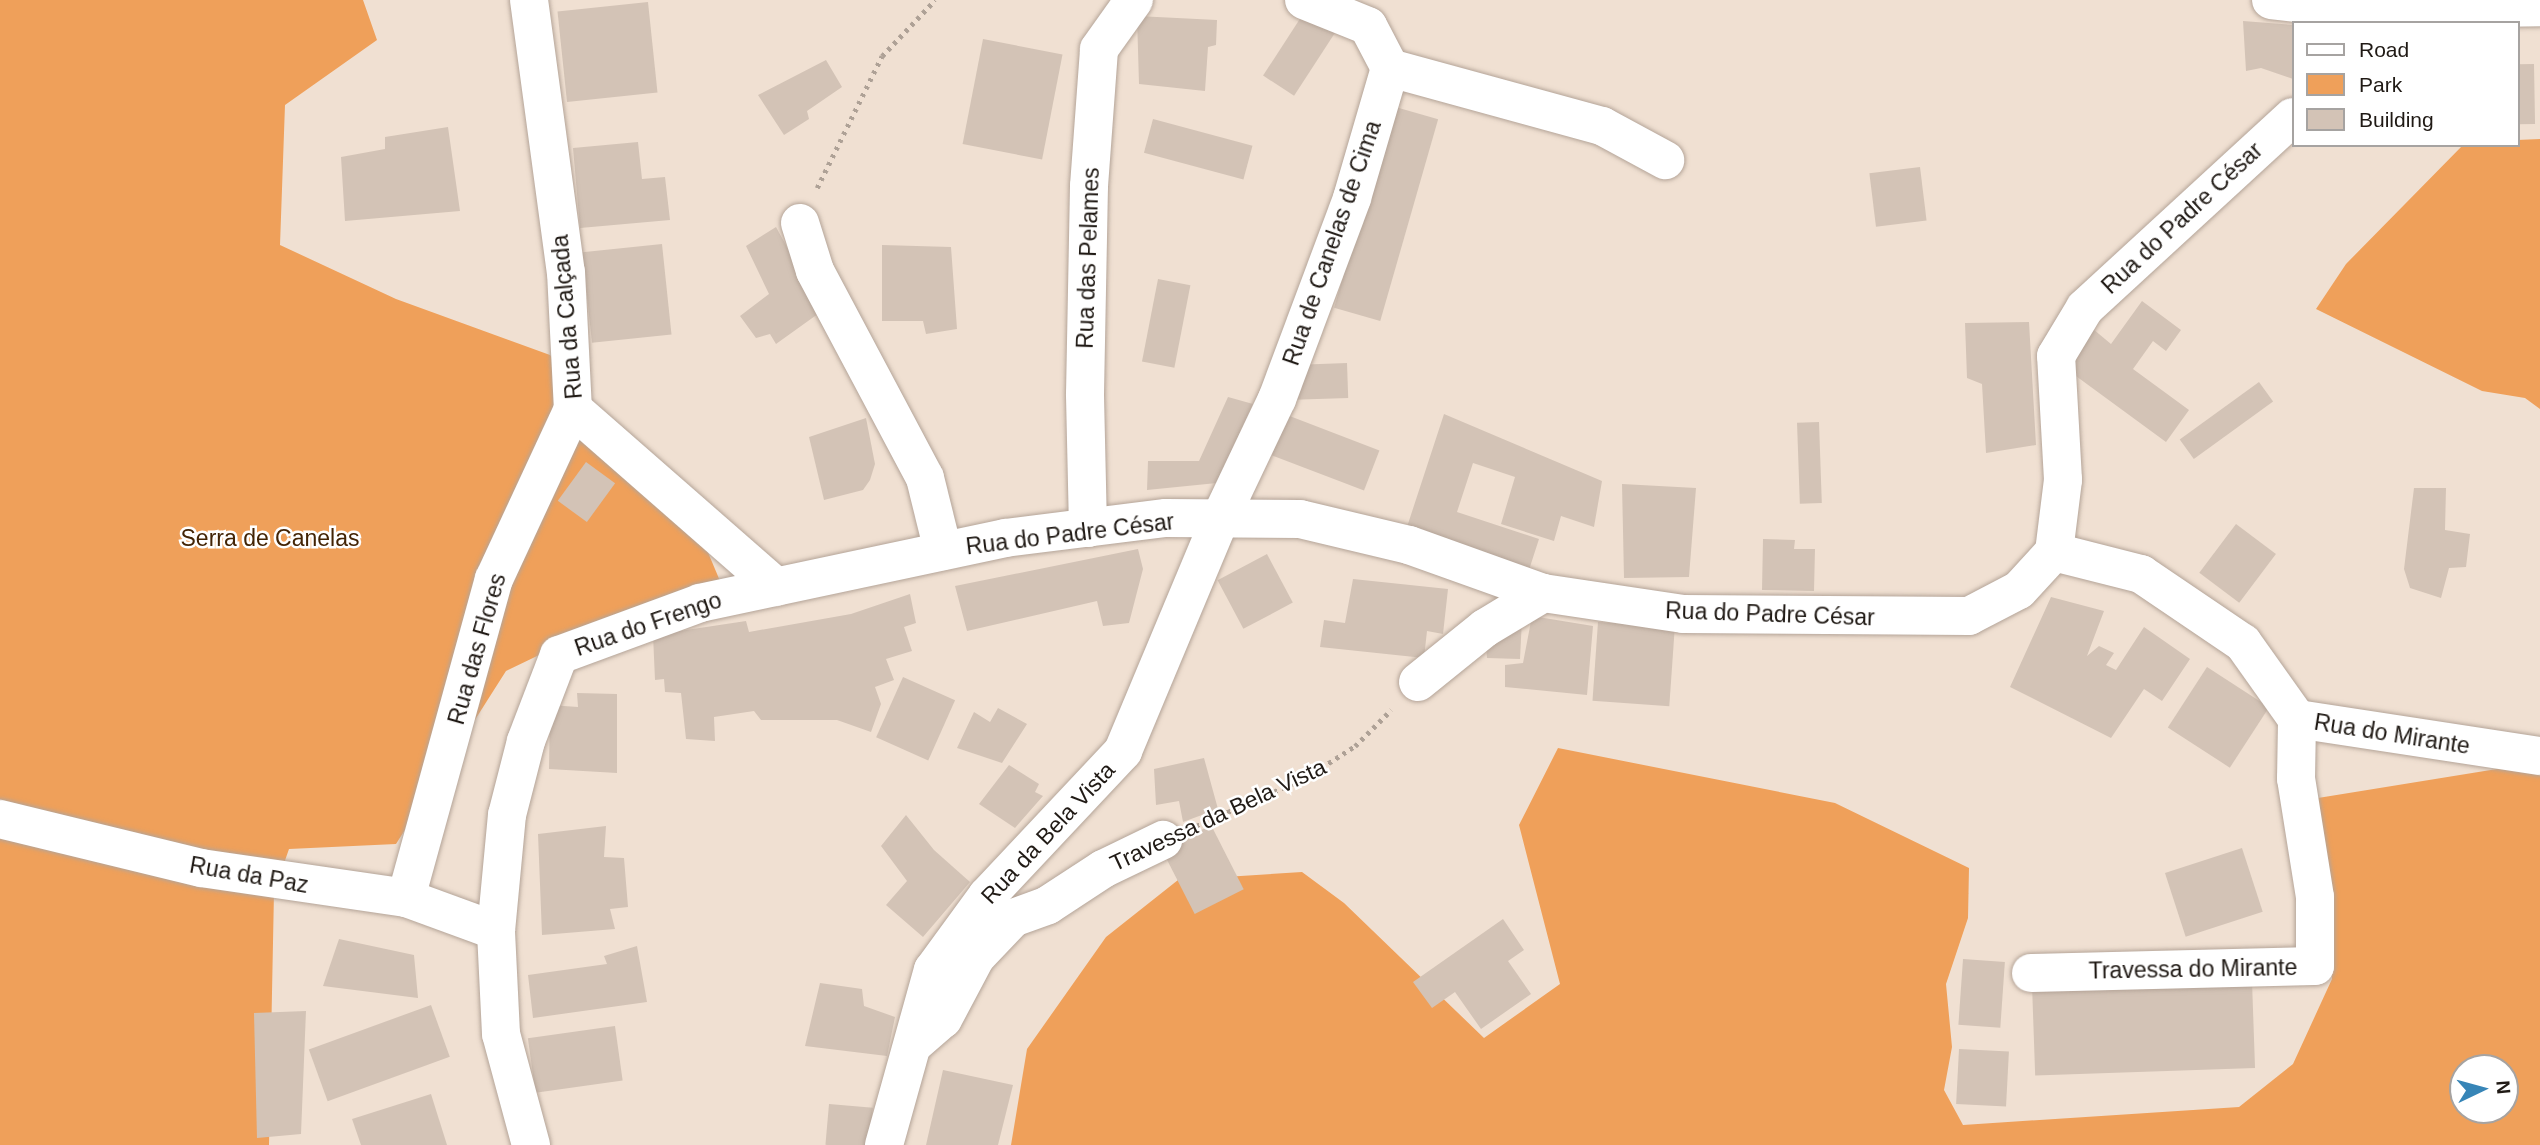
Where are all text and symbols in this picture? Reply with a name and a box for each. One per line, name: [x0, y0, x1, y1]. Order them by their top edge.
legend: [2292, 21, 2519, 147]
text: Road: [2359, 38, 2409, 61]
text: Park: [2359, 73, 2402, 96]
text: Building: [2359, 108, 2434, 131]
street label: Rua de Canelas de Cima: [1277, 117, 1387, 369]
street label: Rua do Padre César: [2096, 136, 2268, 300]
street label: Rua das Pelames: [1071, 167, 1105, 349]
street label: Rua da Calçada: [546, 234, 588, 400]
street label: Rua do Padre César: [964, 508, 1176, 560]
park label: Serra de Canelas: [181, 524, 359, 552]
street label: Rua das Flores: [442, 570, 512, 728]
street label: Rua do Frengo: [571, 586, 725, 662]
street label: Rua do Padre César: [1665, 597, 1875, 631]
street label: Rua do Mirante: [2312, 708, 2472, 760]
street label: Travessa da Bela Vista: [1106, 753, 1330, 877]
street label: Rua da Bela Vista: [975, 756, 1121, 910]
street label: Rua da Paz: [187, 851, 311, 899]
street label: Travessa do Mirante: [2088, 953, 2298, 985]
north arrow: [2449, 1054, 2519, 1124]
text: N: [2492, 1080, 2514, 1095]

